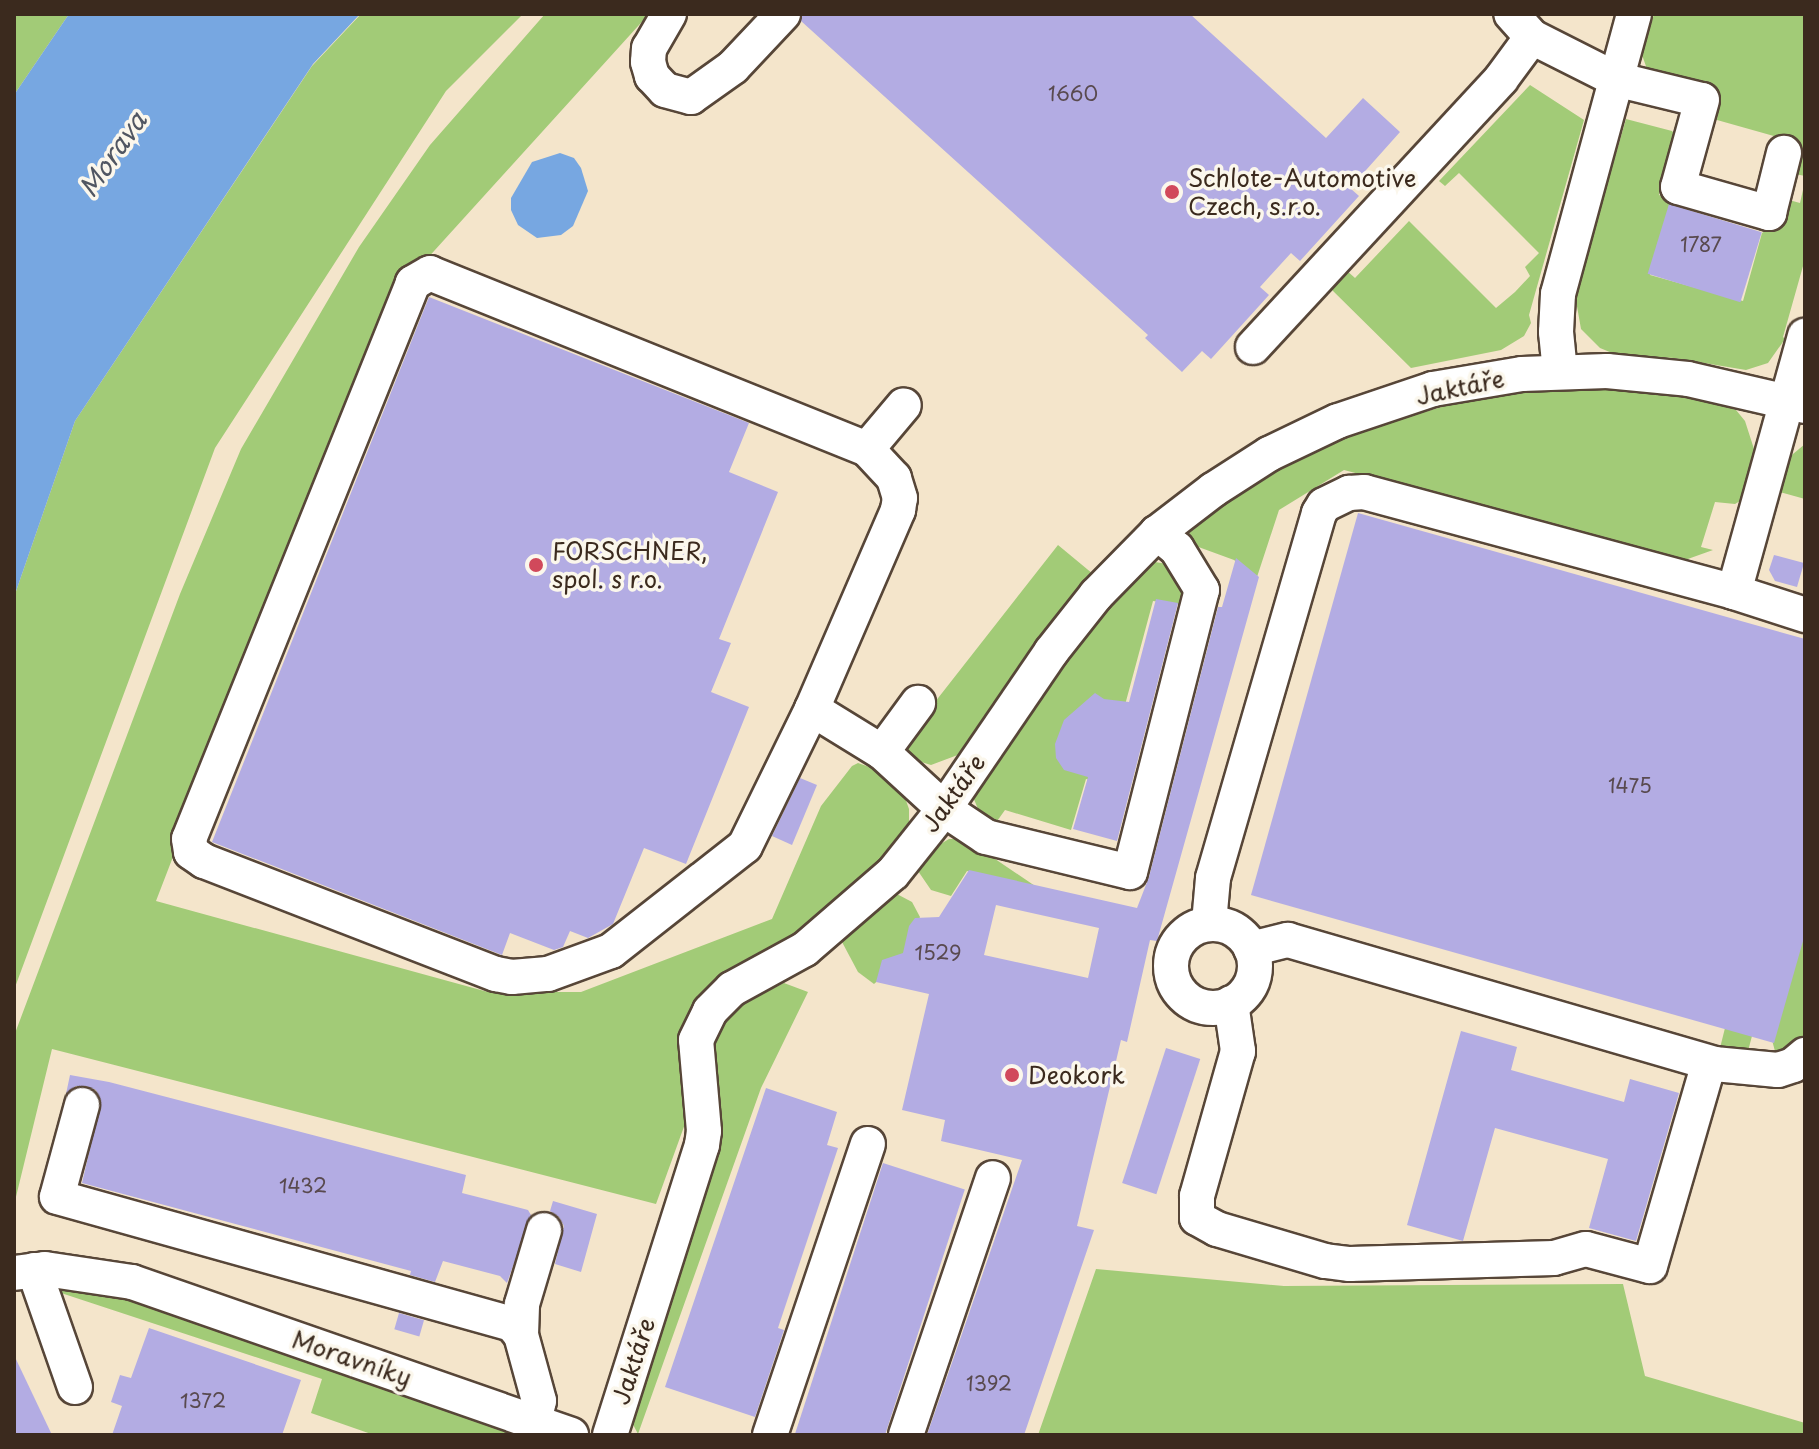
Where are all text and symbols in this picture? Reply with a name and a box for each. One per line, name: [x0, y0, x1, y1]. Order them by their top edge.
house number: 1660: [1048, 81, 1098, 105]
water label: Morava: [72, 106, 152, 202]
place label: Schlote-Automotive Czech, s.r.o.: [1188, 164, 1416, 220]
marker: Schlote-Automotive Czech, s.r.o.: [1163, 183, 1181, 201]
house number: 1787: [1680, 232, 1722, 256]
street label: Jaktáře: [1413, 364, 1507, 410]
place label: FORSCHNER, spol. s r.o.: [552, 537, 708, 593]
marker: FORSCHNER, spol. s r.o.: [527, 556, 545, 574]
street label: Jaktáře: [915, 748, 991, 838]
house number: 1475: [1608, 773, 1652, 797]
house number: 1529: [914, 940, 962, 964]
place label: Deokork: [1028, 1061, 1125, 1089]
marker: Deokork: [1003, 1066, 1021, 1084]
house number: 1432: [279, 1173, 327, 1197]
street label: Jaktáře: [605, 1314, 661, 1408]
street label: Moravníky: [289, 1324, 415, 1392]
house number: 1392: [966, 1371, 1012, 1395]
house number: 1372: [180, 1388, 226, 1412]

